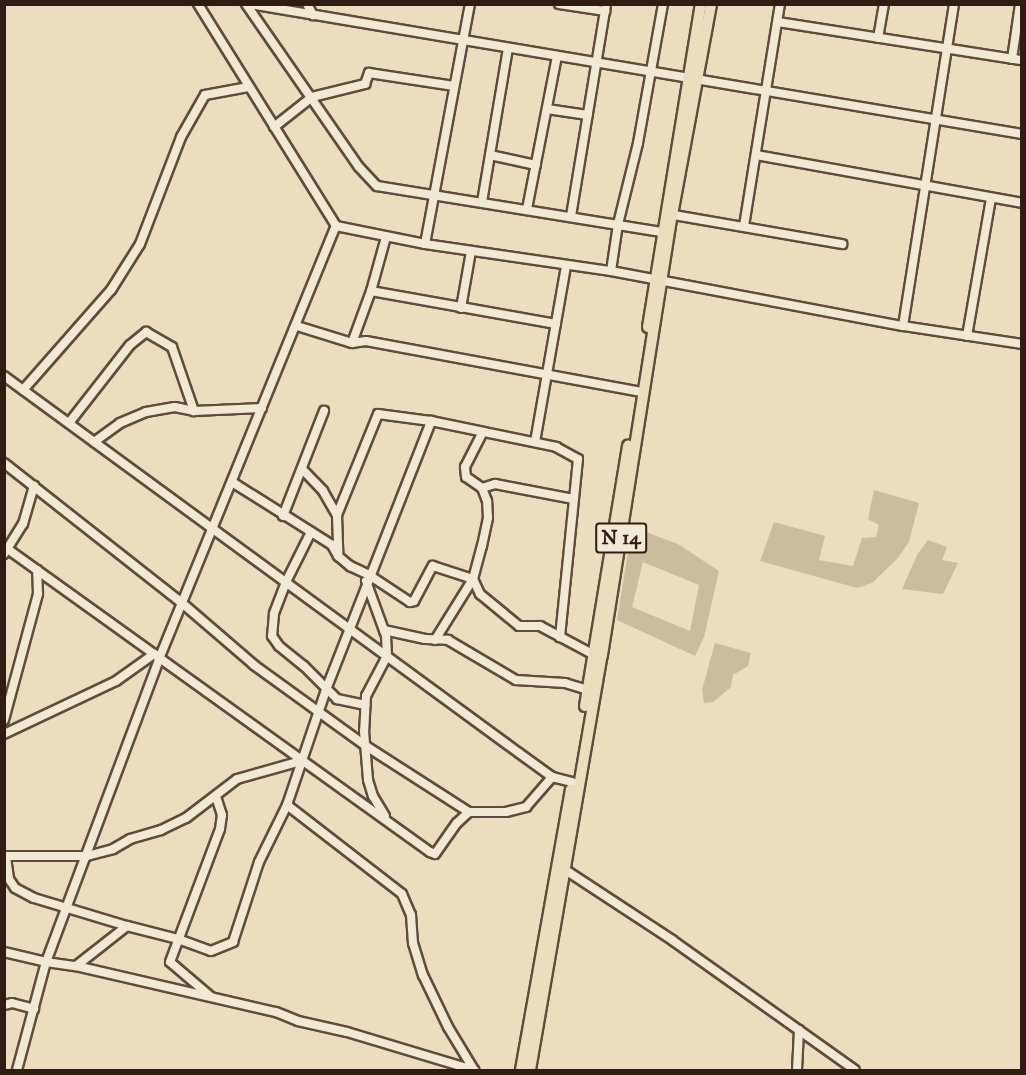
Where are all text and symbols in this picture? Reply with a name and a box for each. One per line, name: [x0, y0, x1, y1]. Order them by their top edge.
road number: N 14: [594, 521, 648, 555]

